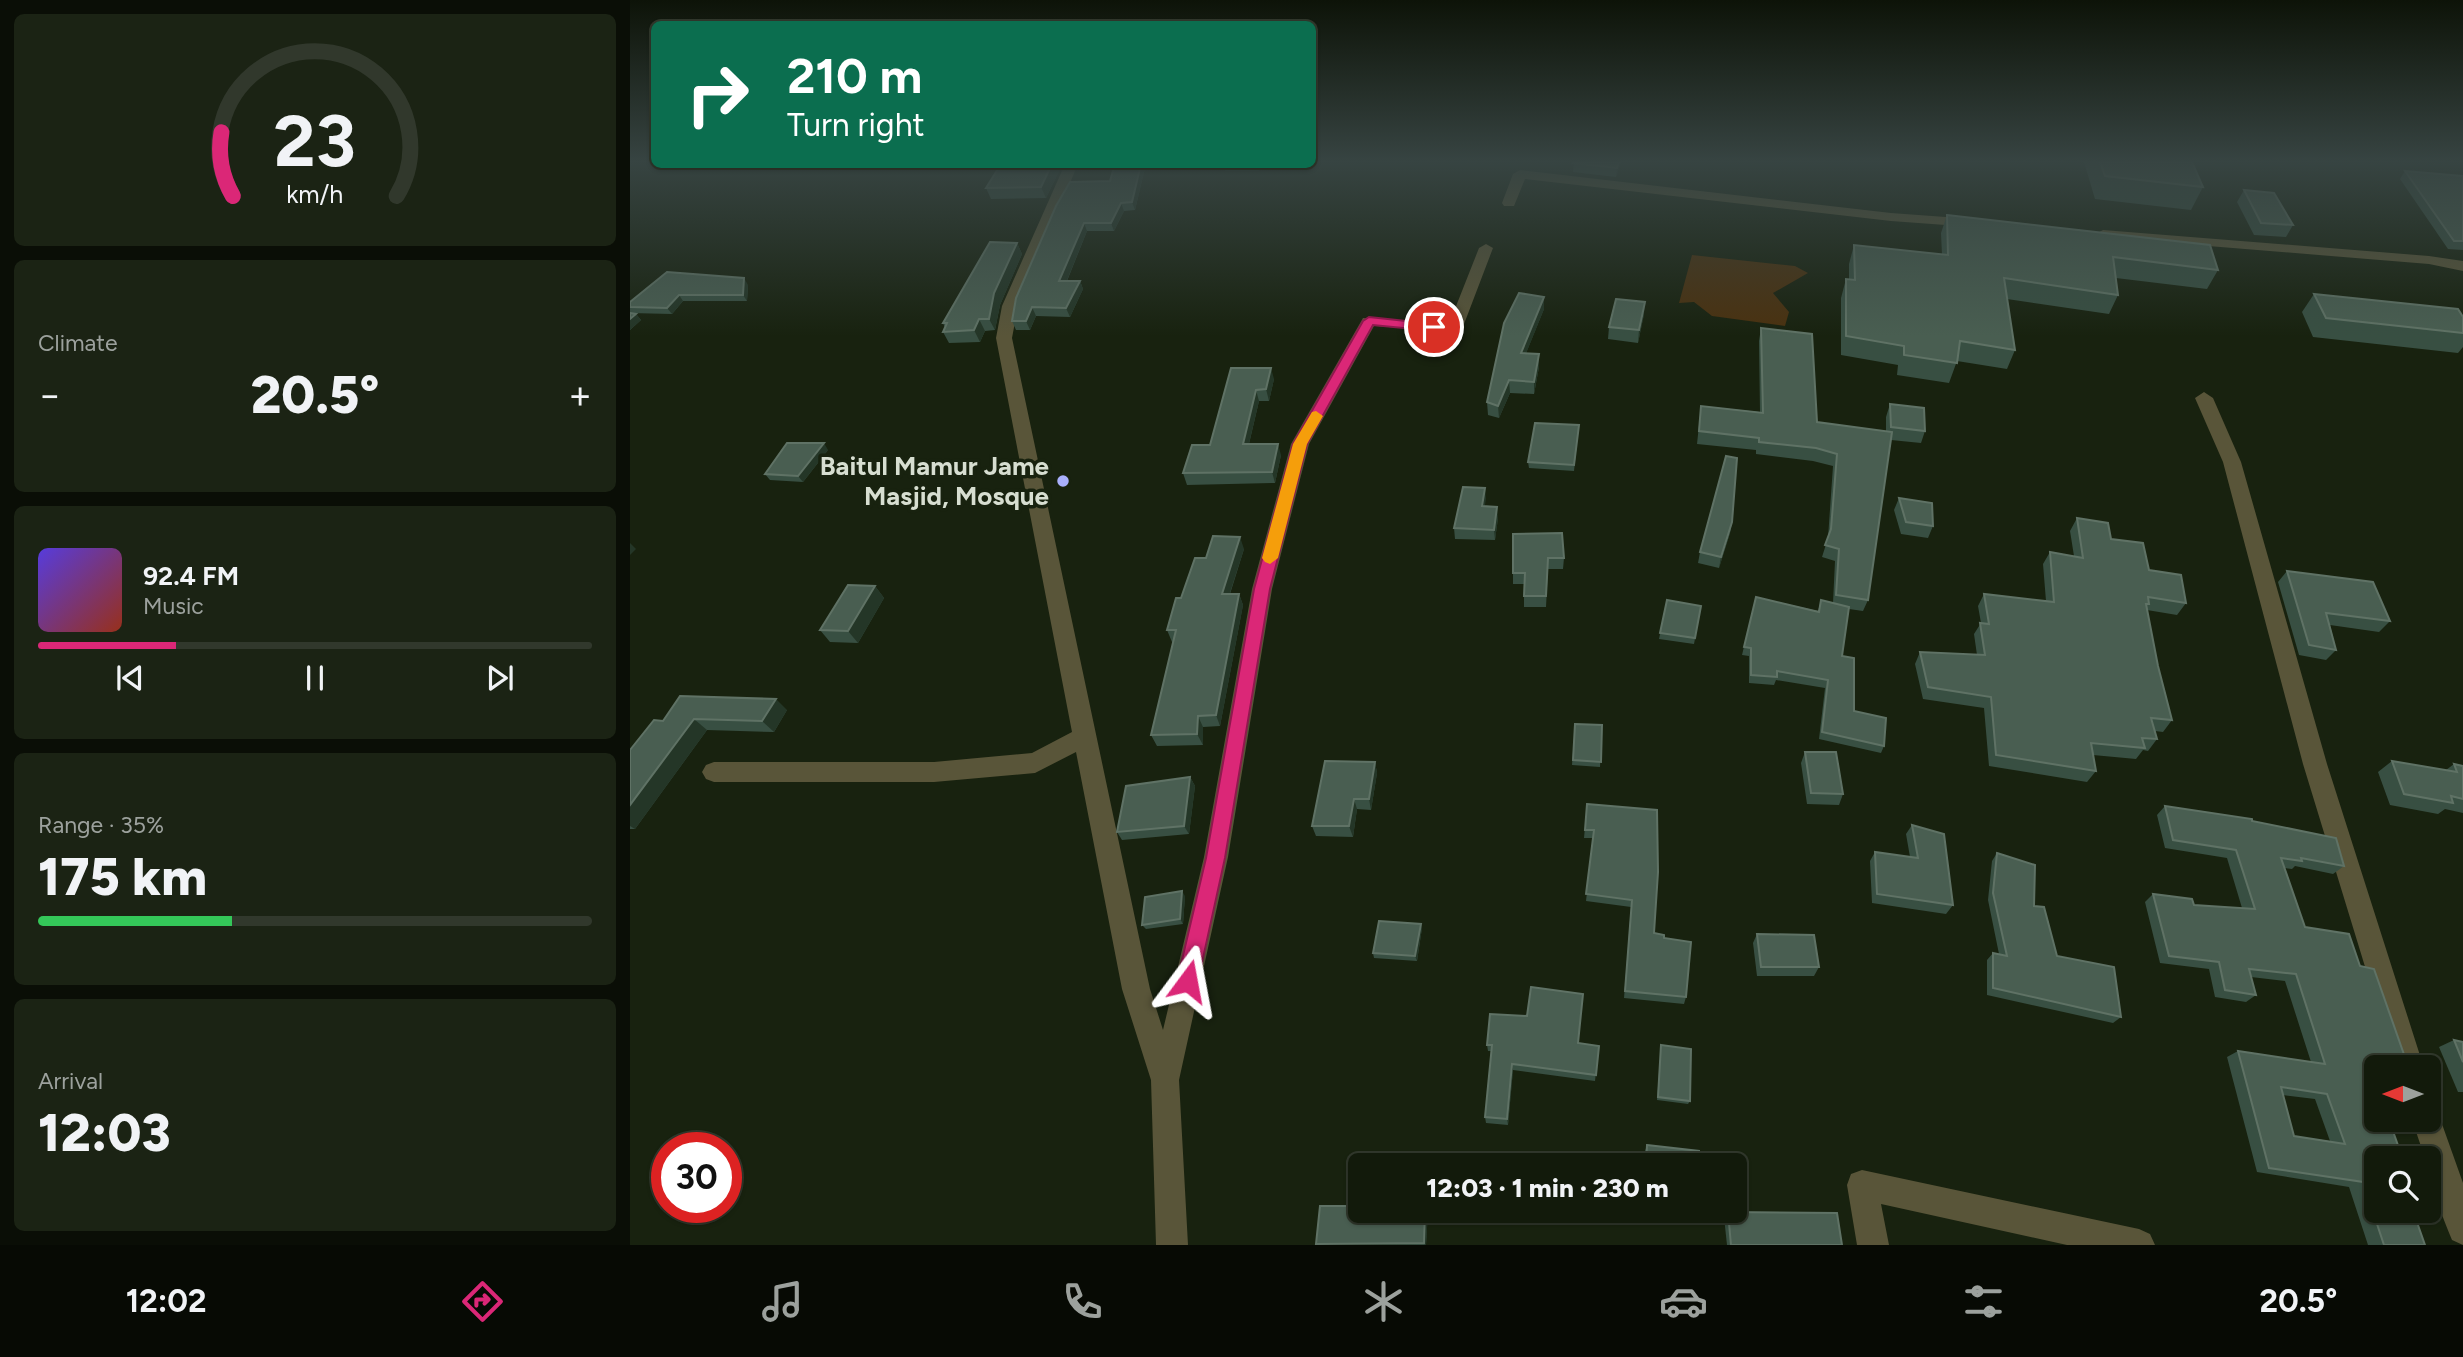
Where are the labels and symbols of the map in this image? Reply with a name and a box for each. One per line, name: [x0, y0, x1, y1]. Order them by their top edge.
pin: [1404, 297, 1464, 357]
place label: Baitul Mamur Jame Masjid, Mosque: [820, 450, 1049, 512]
marker: Baitul Mamur Jame Masjid, Mosque: [1055, 473, 1071, 489]
position arrow: [1151, 944, 1225, 1018]
north arrow: [2364, 1055, 2441, 1132]
speed limit sign: 30: [651, 1132, 742, 1223]

